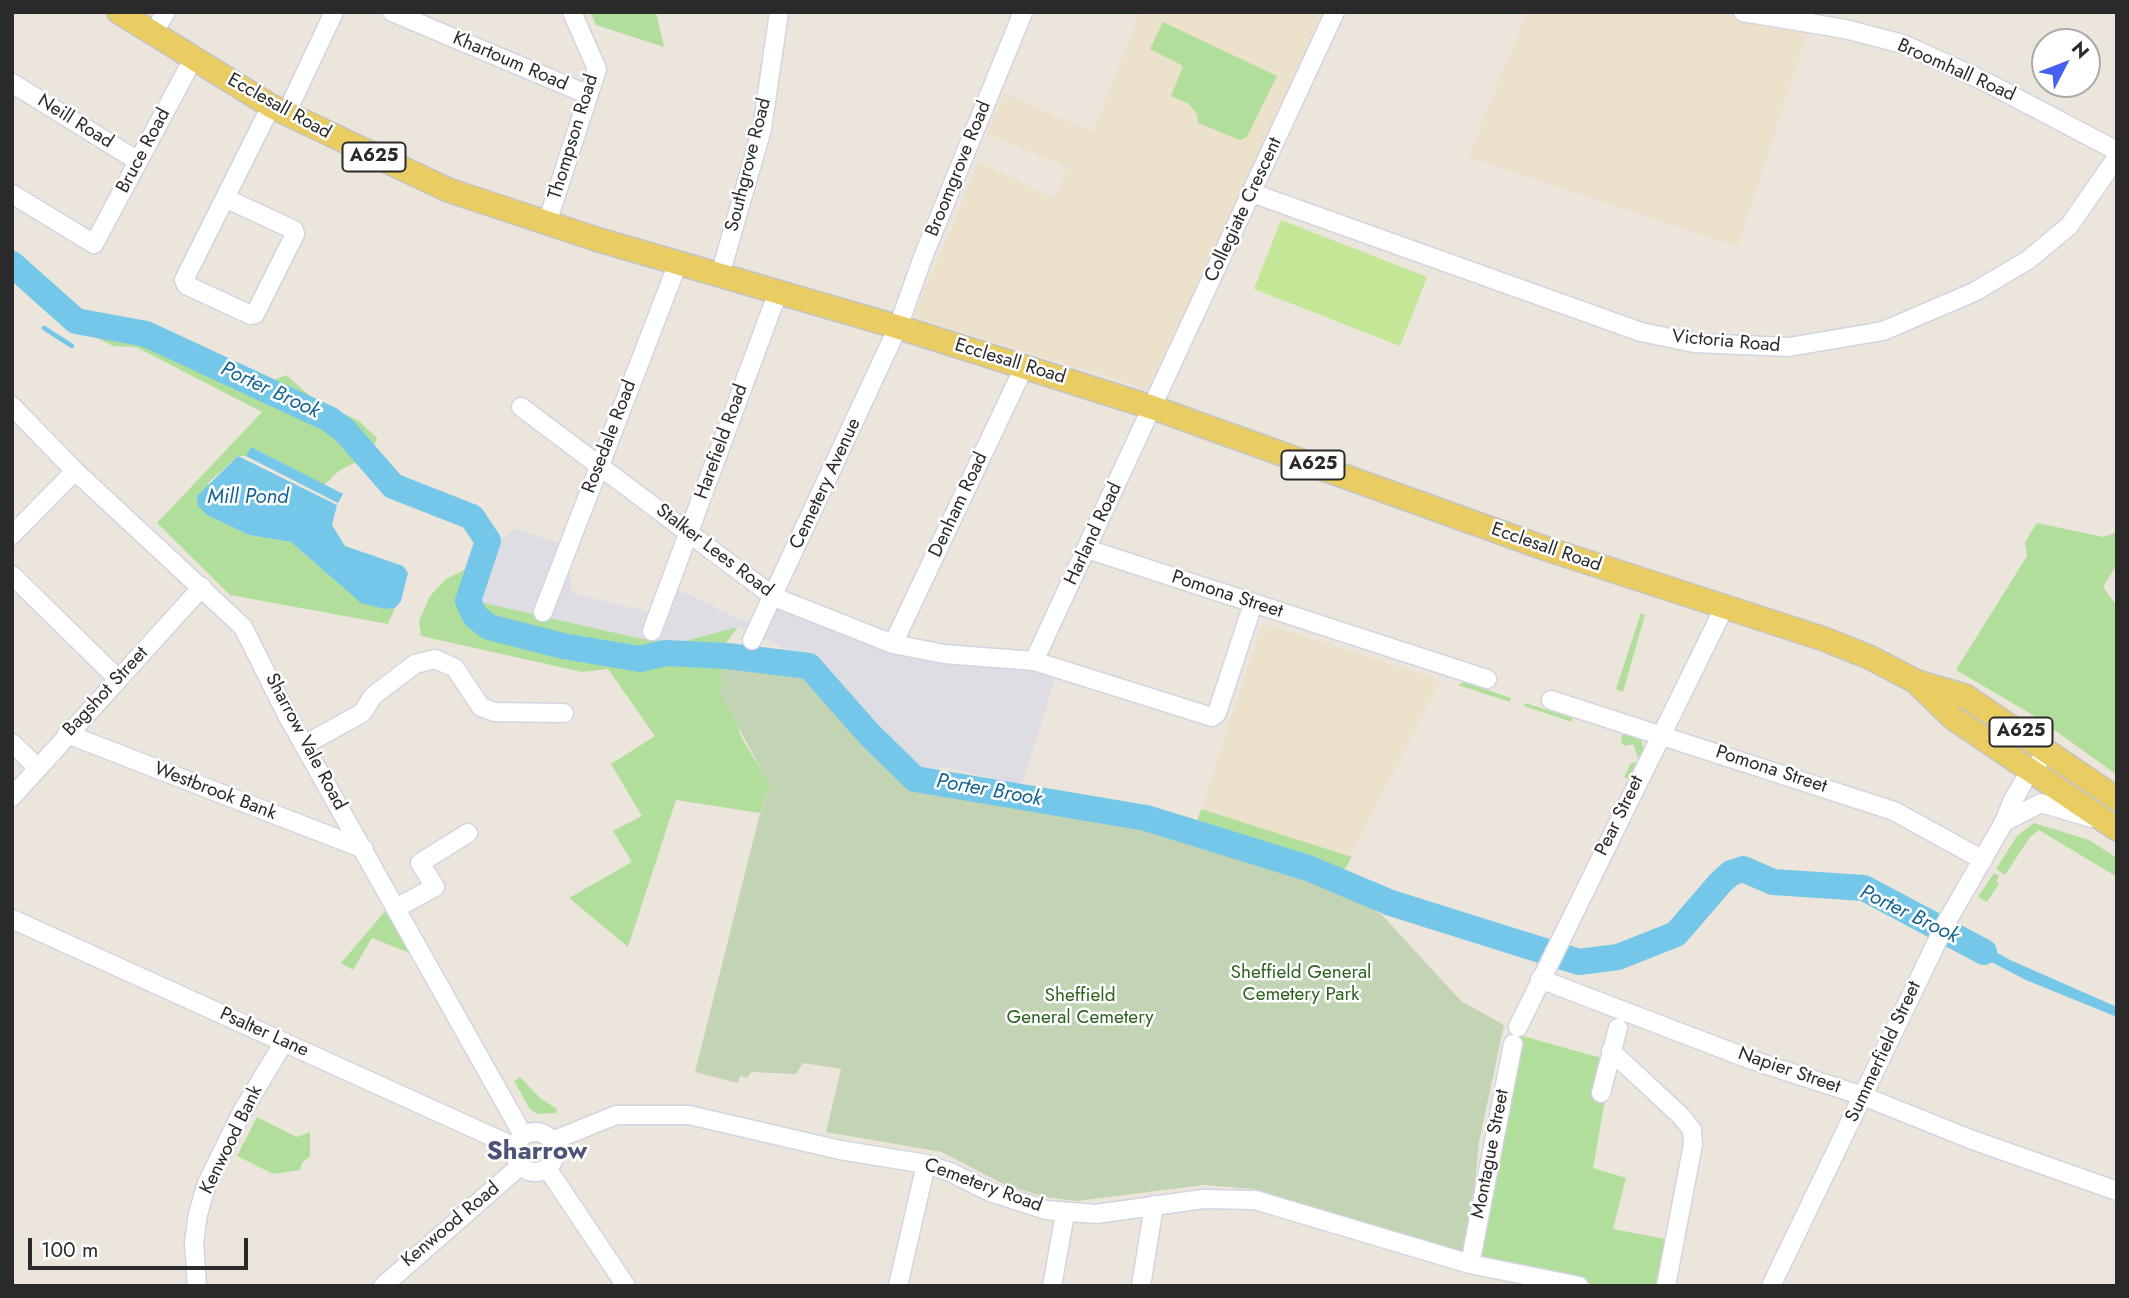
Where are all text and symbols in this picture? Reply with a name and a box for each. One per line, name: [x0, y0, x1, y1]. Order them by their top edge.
street label: Khartoum Road: [449, 28, 571, 96]
north arrow: [2031, 28, 2101, 98]
street label: Broomhall Road: [1893, 35, 2019, 107]
text: N: [2065, 35, 2096, 65]
street label: Ecclesall Road: [223, 69, 335, 145]
street label: Thompson Road: [544, 72, 604, 202]
street label: Neill Road: [33, 90, 117, 154]
street label: Southgrove Road: [721, 96, 777, 234]
street label: Broomgrove Road: [921, 98, 997, 240]
street label: Bruce Road: [112, 105, 176, 197]
street label: Collegiate Crescent: [1201, 134, 1287, 286]
road number: A625: [342, 142, 406, 172]
street label: Victoria Road: [1671, 326, 1781, 358]
street label: Ecclesall Road: [952, 334, 1068, 390]
water label: Porter Brook: [216, 357, 324, 425]
street label: Rosedale Road: [578, 377, 642, 497]
street label: Harefield Road: [691, 381, 753, 503]
street label: Cemetery Avenue: [786, 415, 866, 553]
street label: Denham Road: [925, 449, 993, 561]
road number: A625: [1282, 450, 1344, 480]
street label: Harland Road: [1060, 479, 1128, 589]
water label: Mill Pond: [207, 485, 289, 511]
street label: Stalker Lees Road: [651, 499, 777, 603]
street label: Ecclesall Road: [1488, 519, 1604, 577]
street label: Pomona Street: [1169, 566, 1285, 624]
street label: Bagshot Street: [59, 642, 153, 742]
street label: Sharrow Vale Road: [259, 670, 351, 814]
road number: A625: [1990, 718, 2052, 746]
street label: Pomona Street: [1713, 741, 1829, 799]
street label: Westbrook Bank: [151, 758, 279, 826]
water label: Porter Brook: [934, 769, 1044, 813]
street label: Pear Street: [1591, 772, 1649, 860]
water label: Porter Brook: [1856, 880, 1962, 950]
park label: Sheffield General Cemetery Park: [1231, 962, 1371, 1006]
street label: Summerfield Street: [1841, 978, 1927, 1126]
park label: Sheffield General Cemetery: [1006, 985, 1154, 1029]
street label: Psalter Lane: [216, 1003, 312, 1063]
street label: Napier Street: [1735, 1043, 1843, 1099]
street label: Kenwood Bank: [196, 1082, 268, 1198]
street label: Montague Street: [1467, 1087, 1515, 1221]
district label: Sharrow: [487, 1137, 587, 1169]
street label: Cemetery Road: [921, 1154, 1045, 1218]
street label: Kenwood Road: [397, 1177, 505, 1273]
scale bar: [32, 1224, 252, 1268]
text: 100 m: [41, 1235, 98, 1265]

